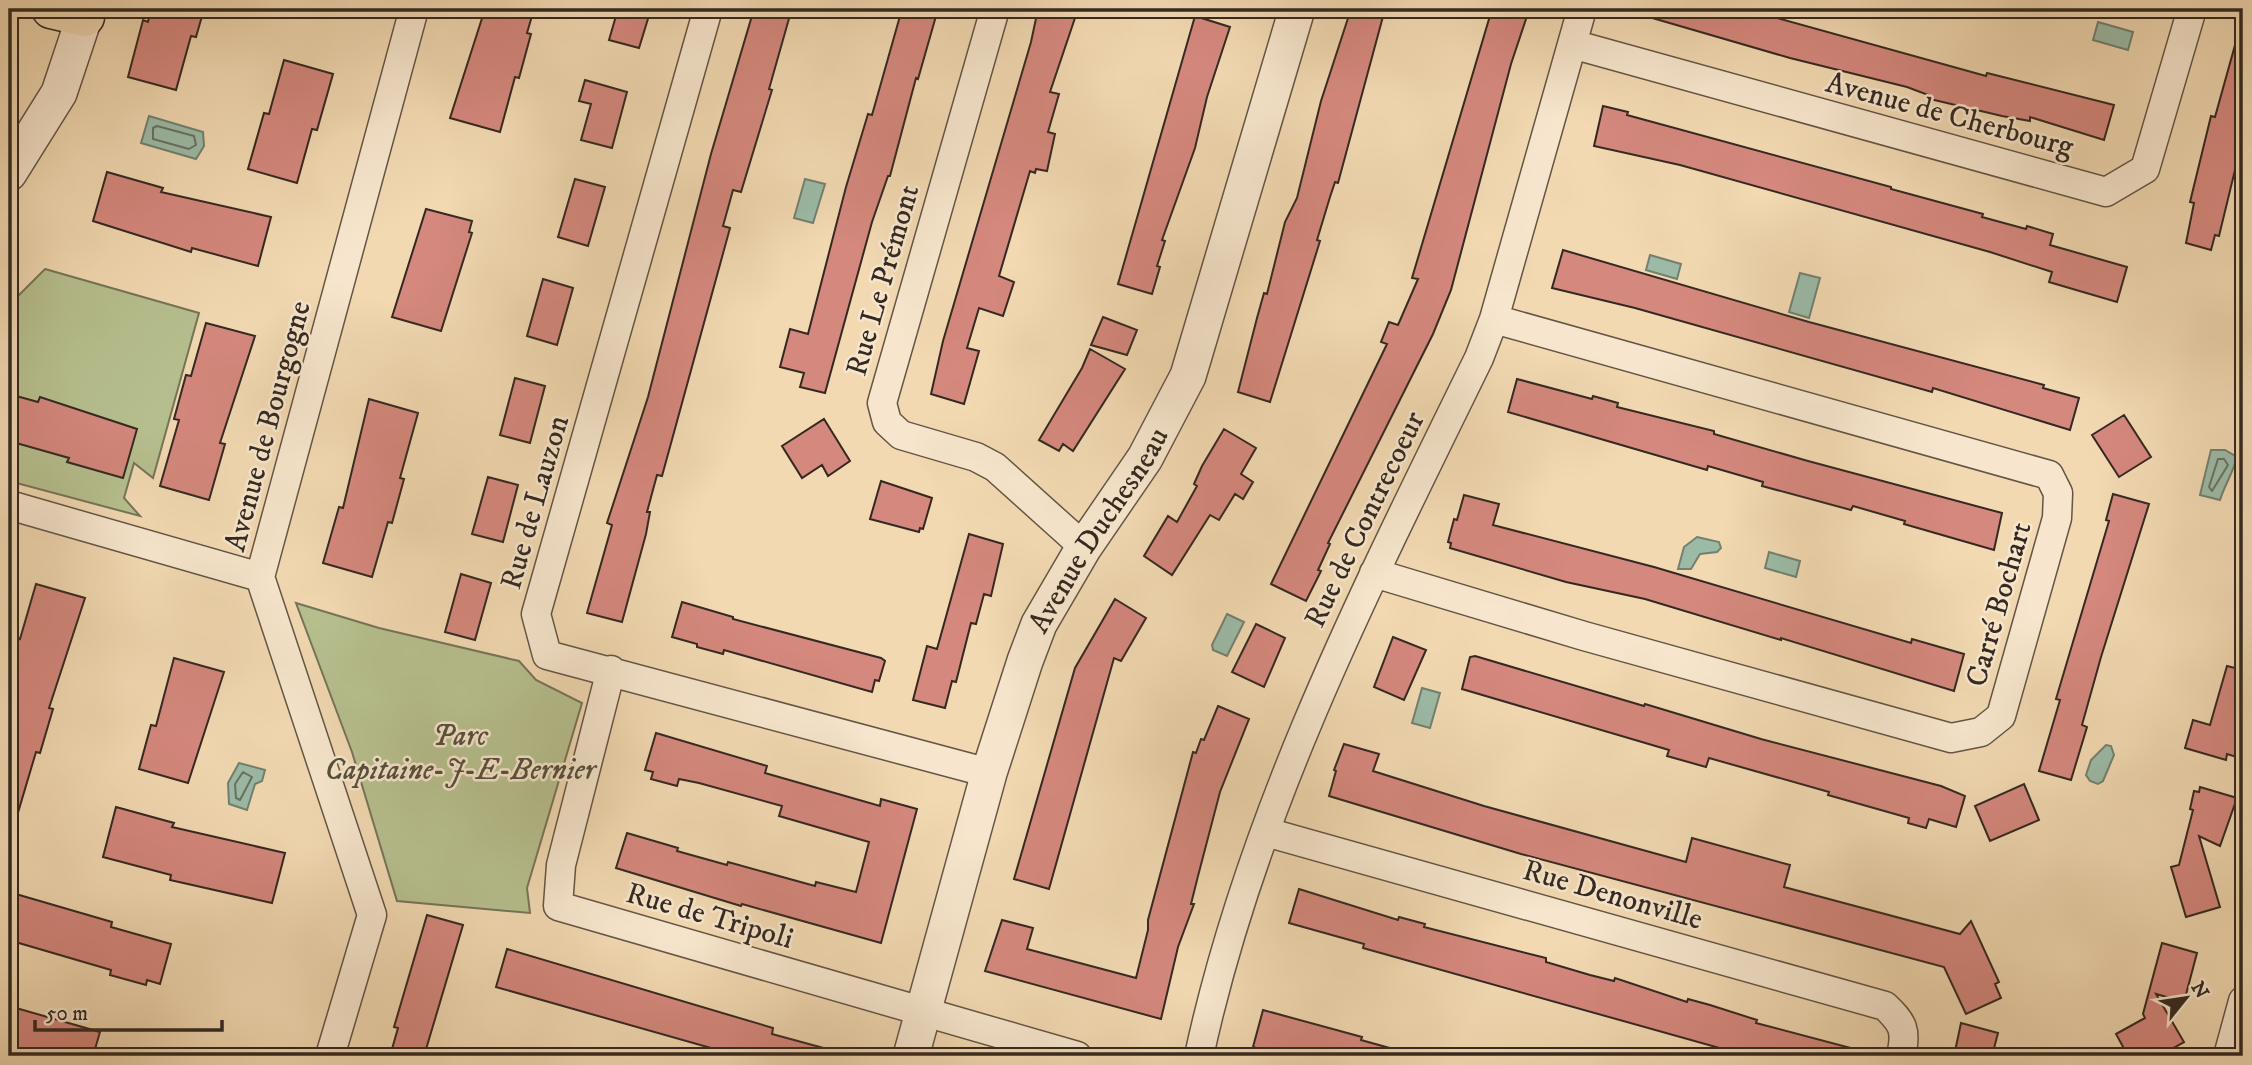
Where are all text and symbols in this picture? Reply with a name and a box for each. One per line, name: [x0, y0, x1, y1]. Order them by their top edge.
street label: Avenue de Cherbourg: [1822, 65, 2078, 166]
street label: Rue Le Prémont: [839, 181, 928, 380]
street label: Avenue de Bourgogne: [217, 297, 320, 556]
street label: Rue de Contrecoeur: [1297, 406, 1434, 634]
street label: Rue de Lauzon: [493, 411, 578, 594]
street label: Avenue Duchesneau: [1021, 422, 1178, 640]
street label: Carré Bochart: [1958, 518, 2041, 691]
park label: Parc Capitaine-J-E-Bernier: [325, 718, 598, 789]
street label: Rue Denonville: [1519, 852, 1707, 939]
street label: Rue de Tripoli: [622, 875, 797, 958]
north arrow: [2150, 964, 2220, 1034]
text: N: [2186, 978, 2213, 1003]
scale bar: [35, 988, 222, 1032]
text: 50 m: [46, 1001, 88, 1027]

